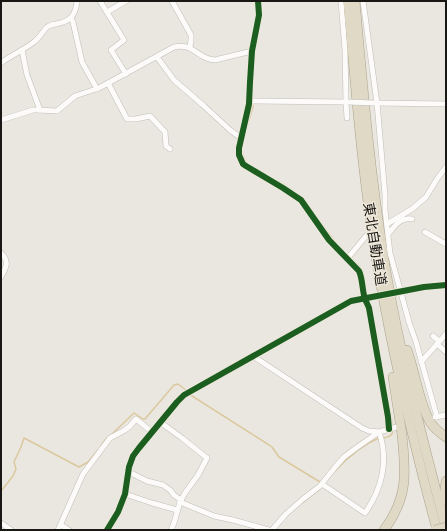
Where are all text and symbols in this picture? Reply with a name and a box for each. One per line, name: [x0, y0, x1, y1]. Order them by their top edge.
street label: 東北自動車道: [359, 201, 391, 287]

